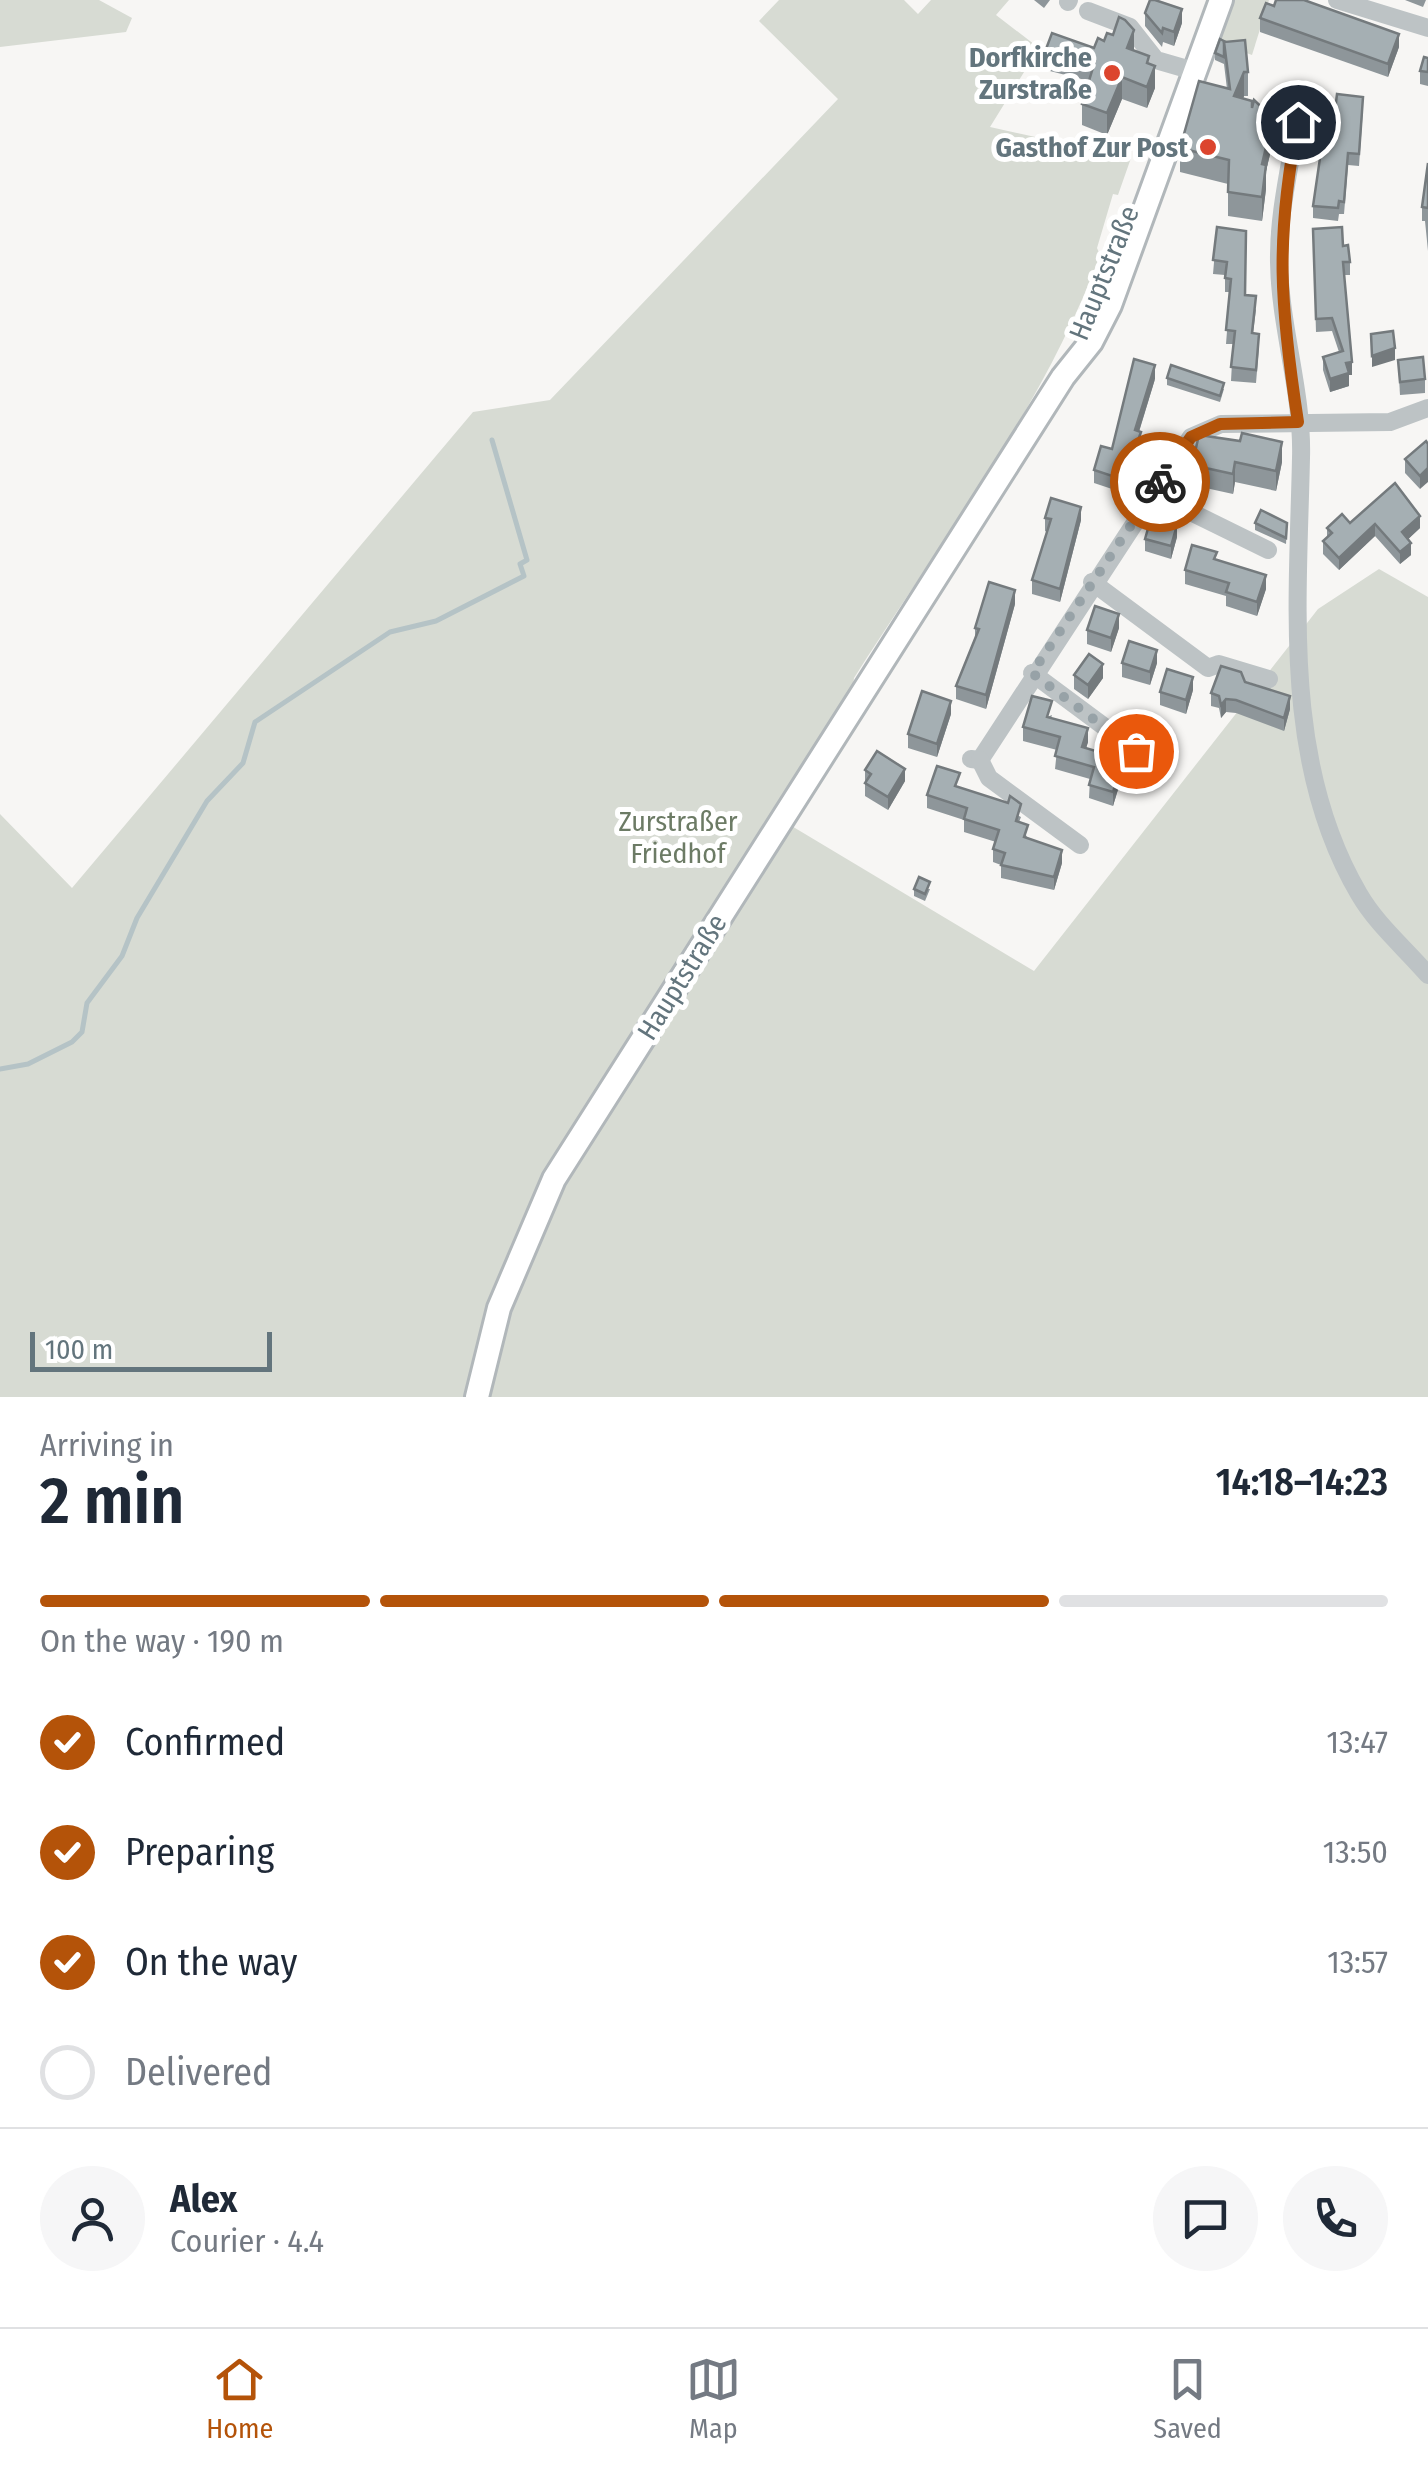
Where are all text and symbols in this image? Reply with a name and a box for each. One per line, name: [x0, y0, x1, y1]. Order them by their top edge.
place label: Dorfkirche Zurstraße: [969, 41, 1092, 106]
marker: Dorfkirche Zurstraße: [1101, 62, 1123, 84]
pin: [1256, 80, 1341, 165]
icon: home: [1271, 95, 1326, 150]
place label: Gasthof Zur Post: [996, 131, 1189, 164]
marker: Gasthof Zur Post: [1197, 136, 1219, 158]
street label: Hauptstraße: [1062, 201, 1146, 345]
courier: [1110, 432, 1210, 532]
icon: bike: [1133, 455, 1188, 510]
pin: [1094, 709, 1179, 794]
icon: bag: [1109, 724, 1164, 779]
park label: Zurstraßer Friedhof: [618, 805, 738, 870]
street label: Hauptstraße: [630, 908, 734, 1046]
scale bar: [30, 1327, 272, 1372]
text: 100 m: [45, 1333, 113, 1366]
text: Arriving in: [40, 1426, 174, 1464]
text: 14:18–14:23: [1216, 1459, 1388, 1505]
text: 2 min: [40, 1462, 184, 1540]
text: On the way · 190 m: [40, 1622, 284, 1660]
icon: check: [40, 1715, 95, 1770]
text: Confirmed: [125, 1719, 285, 1765]
text: 13:47: [1327, 1723, 1388, 1761]
icon: check: [40, 1825, 95, 1880]
text: Preparing: [125, 1829, 274, 1875]
text: 13:50: [1323, 1833, 1388, 1871]
icon: check: [40, 1935, 95, 1990]
text: On the way: [125, 1939, 297, 1985]
text: 13:57: [1327, 1943, 1388, 1981]
text: Delivered: [125, 2049, 272, 2095]
button: person: [40, 2166, 145, 2271]
button: chat: [1153, 2166, 1258, 2271]
button: phone: [1283, 2166, 1388, 2271]
text: Alex: [170, 2176, 237, 2222]
text: Courier · 4.4: [170, 2222, 324, 2260]
tab: Home: [206, 2352, 273, 2445]
tab: Map: [686, 2352, 741, 2445]
tab: Saved: [1153, 2352, 1222, 2445]

